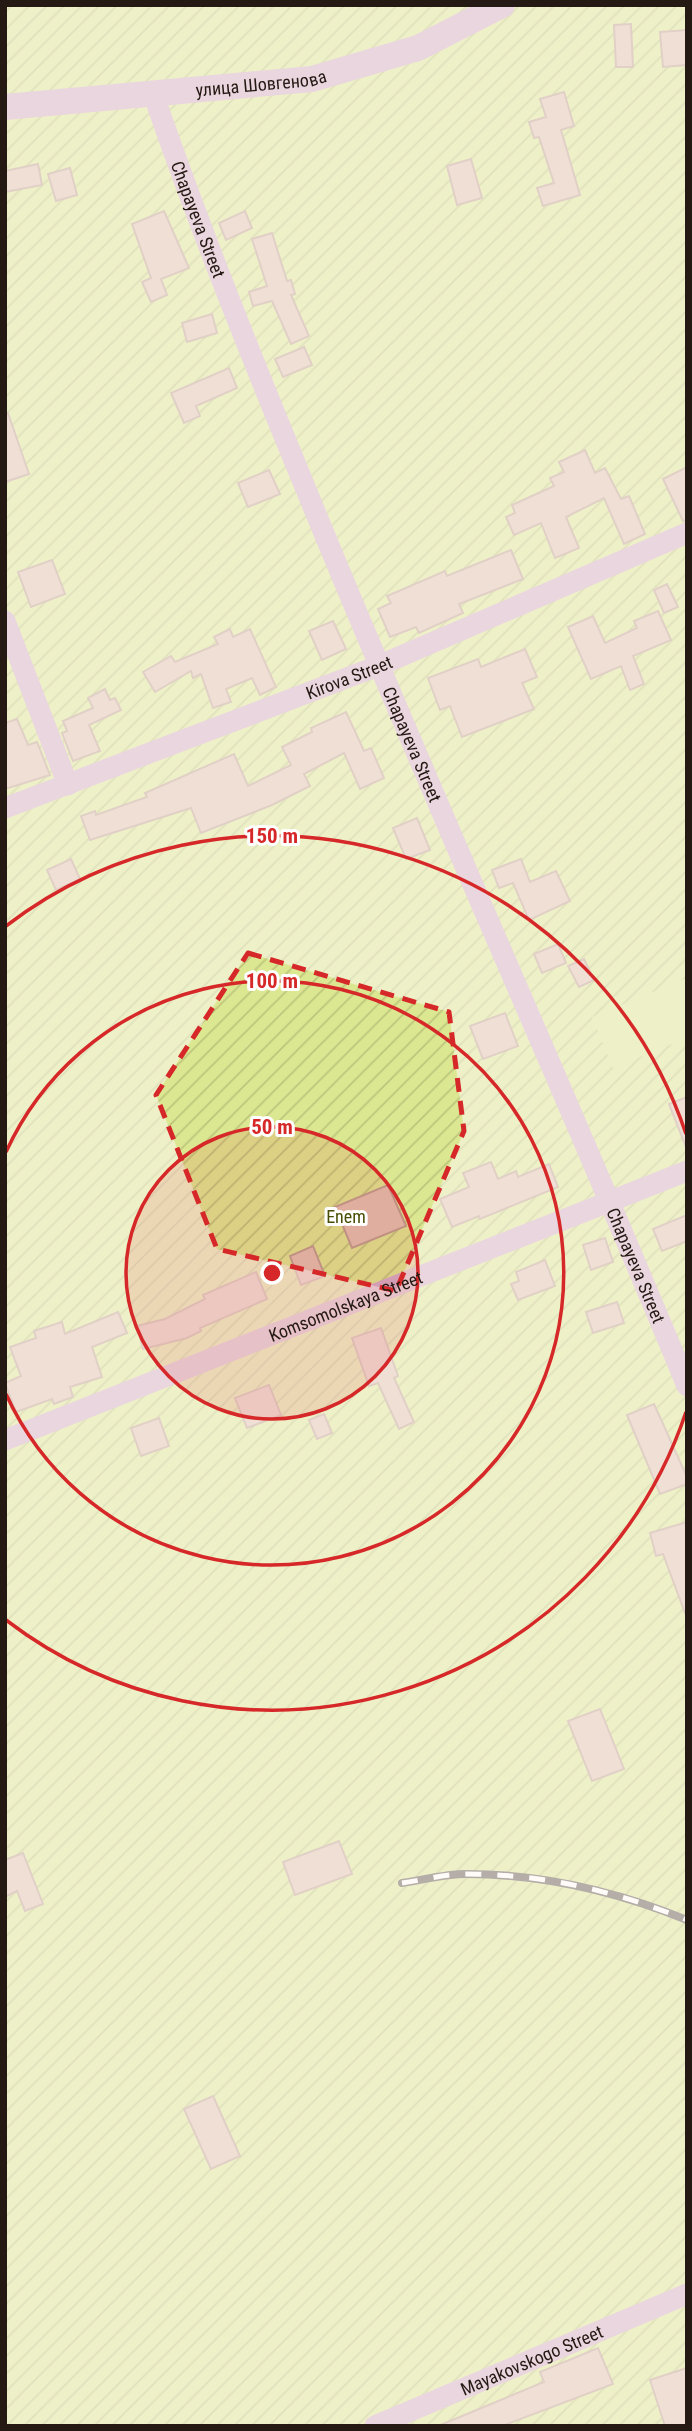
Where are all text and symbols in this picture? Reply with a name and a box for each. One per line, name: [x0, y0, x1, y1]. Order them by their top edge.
street label: улица Шовгенова: [195, 65, 329, 100]
street label: Chapayeva Street: [167, 158, 230, 281]
street label: Kirova Street: [303, 651, 395, 703]
street label: Chapayeva Street: [379, 683, 446, 805]
text: 150 m: [246, 824, 298, 848]
text: 100 m: [246, 969, 298, 993]
text: 50 m: [251, 1115, 293, 1139]
street label: Chapayeva Street: [603, 1204, 670, 1326]
park label: Enem: [326, 1206, 366, 1227]
centre of rings: [260, 1261, 284, 1285]
street label: Komsomolskaya Street: [266, 1266, 425, 1345]
street label: Mayakovskogo Street: [457, 2320, 606, 2399]

